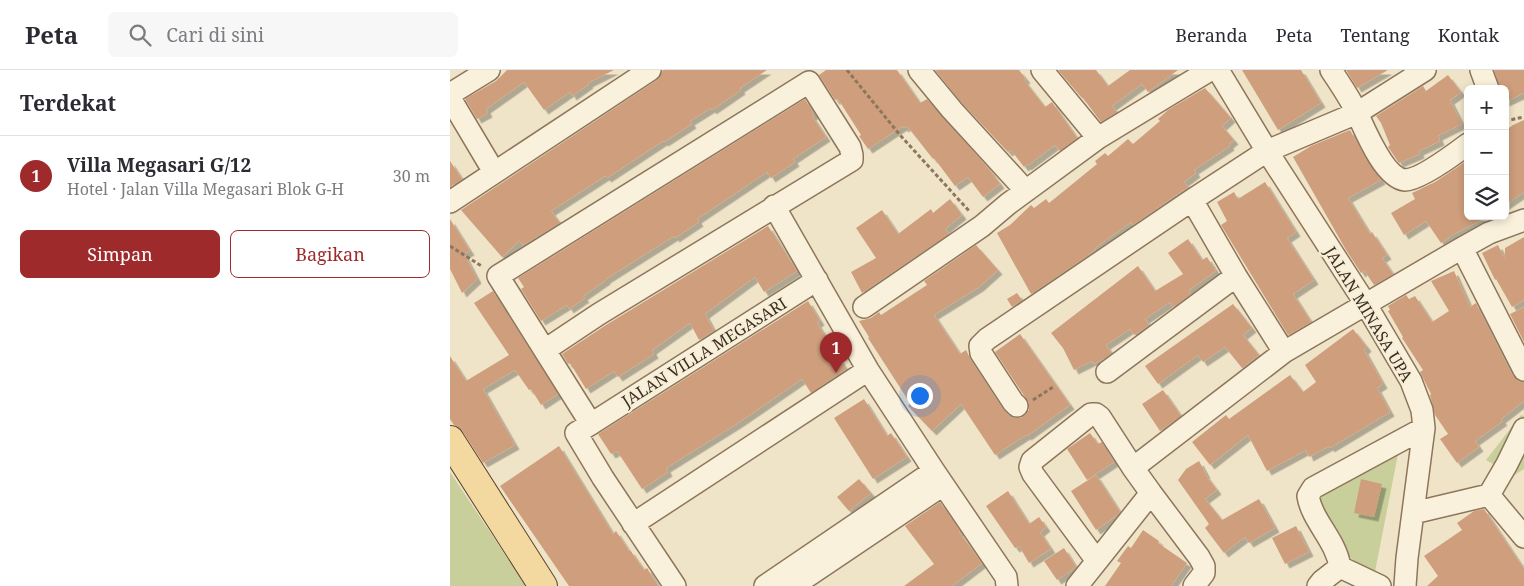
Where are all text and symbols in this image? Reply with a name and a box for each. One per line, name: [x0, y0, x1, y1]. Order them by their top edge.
search box: [108, 12, 458, 57]
text: Peta: [25, 18, 78, 51]
icon: search: [126, 21, 154, 49]
text: Cari di sini: [166, 22, 264, 48]
text: Beranda: [1175, 23, 1248, 47]
text: Peta: [1276, 23, 1313, 47]
text: Tentang: [1341, 23, 1410, 47]
text: Kontak: [1438, 23, 1499, 47]
map controls: [1464, 85, 1509, 220]
button: +: [1464, 85, 1509, 130]
text: Terdekat: [20, 89, 116, 117]
button: −: [1464, 130, 1509, 175]
text: Villa Megasari G/12: [67, 152, 251, 178]
text: 1: [31, 165, 41, 187]
text: 30 m: [393, 165, 430, 187]
button: layers: [1464, 175, 1509, 220]
text: Hotel · Jalan Villa Megasari Blok G-H: [67, 178, 344, 200]
button: Simpan: [20, 230, 220, 278]
button: Bagikan: [230, 230, 430, 278]
street label: JALAN MINASA UPA: [1319, 241, 1419, 386]
street label: JALAN VILLA MEGASARI: [617, 292, 791, 412]
pin: 1: [820, 332, 852, 373]
your location: [907, 383, 933, 409]

